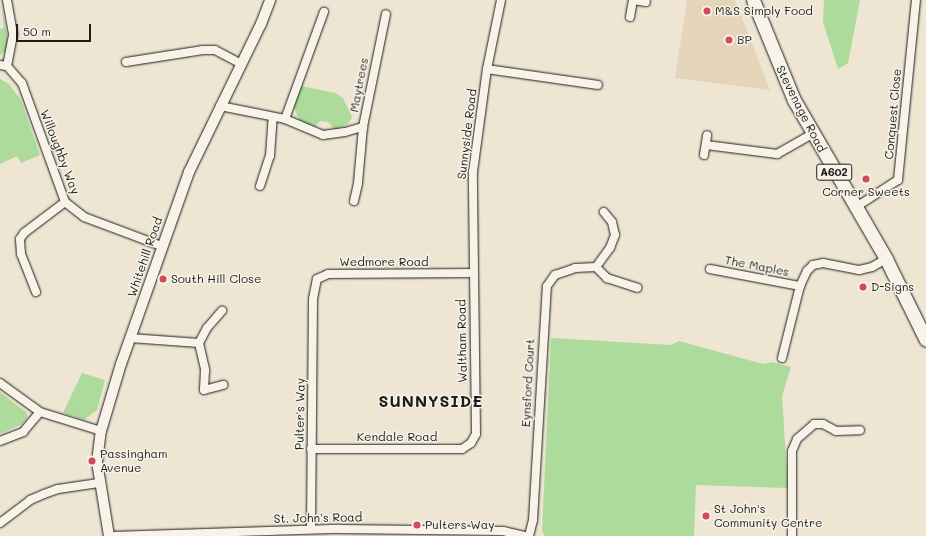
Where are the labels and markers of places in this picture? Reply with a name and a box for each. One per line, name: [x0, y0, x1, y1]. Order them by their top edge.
place label: M&S Simply Food: [715, 4, 813, 18]
marker: M&S Simply Food: [702, 6, 712, 16]
place label: BP: [737, 33, 752, 47]
marker: BP: [724, 35, 734, 45]
marker: Corner Sweets: [861, 174, 871, 184]
place label: Corner Sweets: [822, 185, 910, 199]
place label: South Hill Close: [171, 272, 261, 286]
marker: South Hill Close: [158, 274, 168, 284]
place label: D-Signs: [871, 280, 914, 294]
marker: D-Signs: [858, 282, 868, 292]
place label: Passingham Avenue: [100, 447, 168, 475]
marker: Passingham Avenue: [87, 456, 97, 466]
place label: St John's Community Centre: [714, 502, 822, 530]
marker: St John's Community Centre: [701, 511, 711, 521]
place label: Pulters Way: [425, 518, 495, 532]
marker: Pulters Way: [412, 520, 422, 530]

